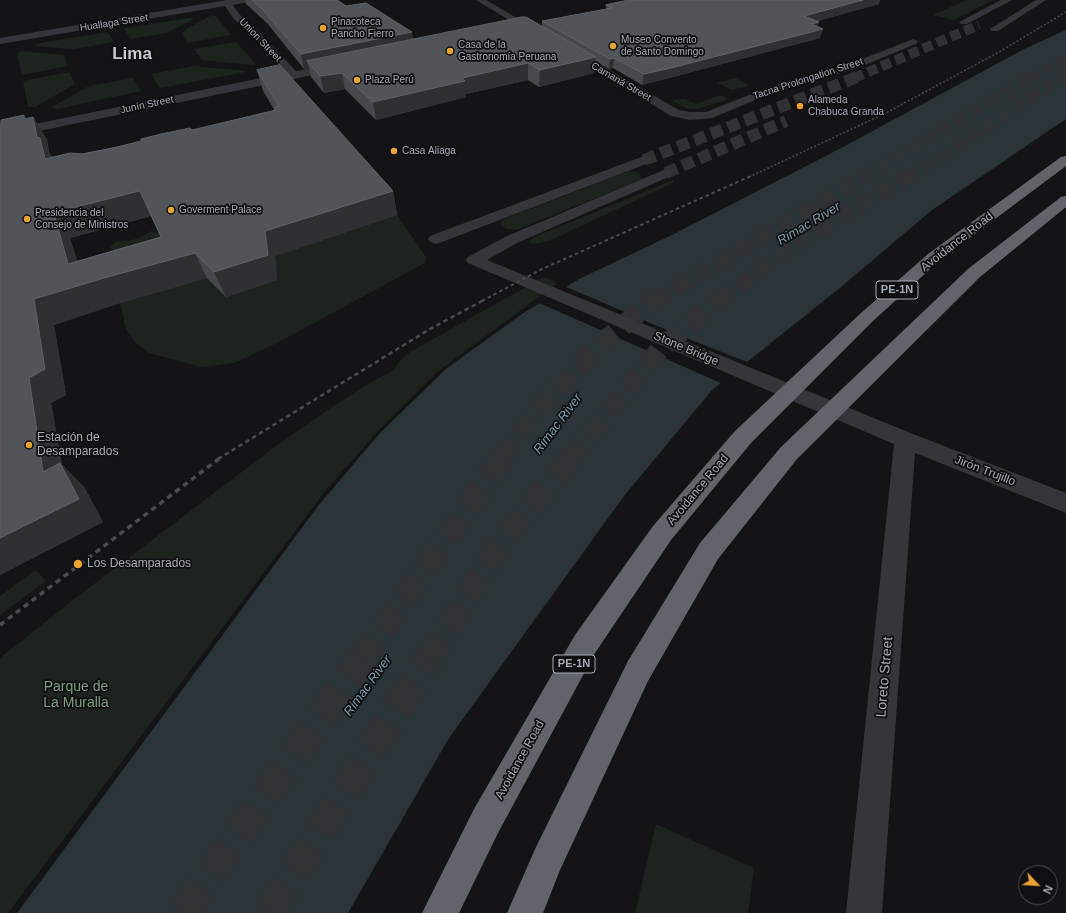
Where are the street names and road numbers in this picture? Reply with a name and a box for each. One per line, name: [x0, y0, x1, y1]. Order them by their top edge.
street label: Huallaga Street: [79, 12, 149, 34]
street label: Union Street: [236, 16, 284, 64]
street label: Tacna Prolongation Street: [751, 56, 865, 102]
street label: Camaná Street: [589, 60, 653, 104]
street label: Junín Street: [119, 94, 175, 116]
street label: Avoidance Road: [918, 209, 996, 275]
road number: PE-1N: [876, 281, 918, 299]
street label: Stone Bridge: [651, 329, 721, 369]
street label: Avoidance Road: [664, 452, 732, 528]
street label: Jirón Trujillo: [952, 453, 1018, 489]
street label: Loreto Street: [873, 636, 897, 718]
road number: PE-1N: [553, 655, 595, 673]
street label: Avoidance Road: [492, 718, 548, 802]

